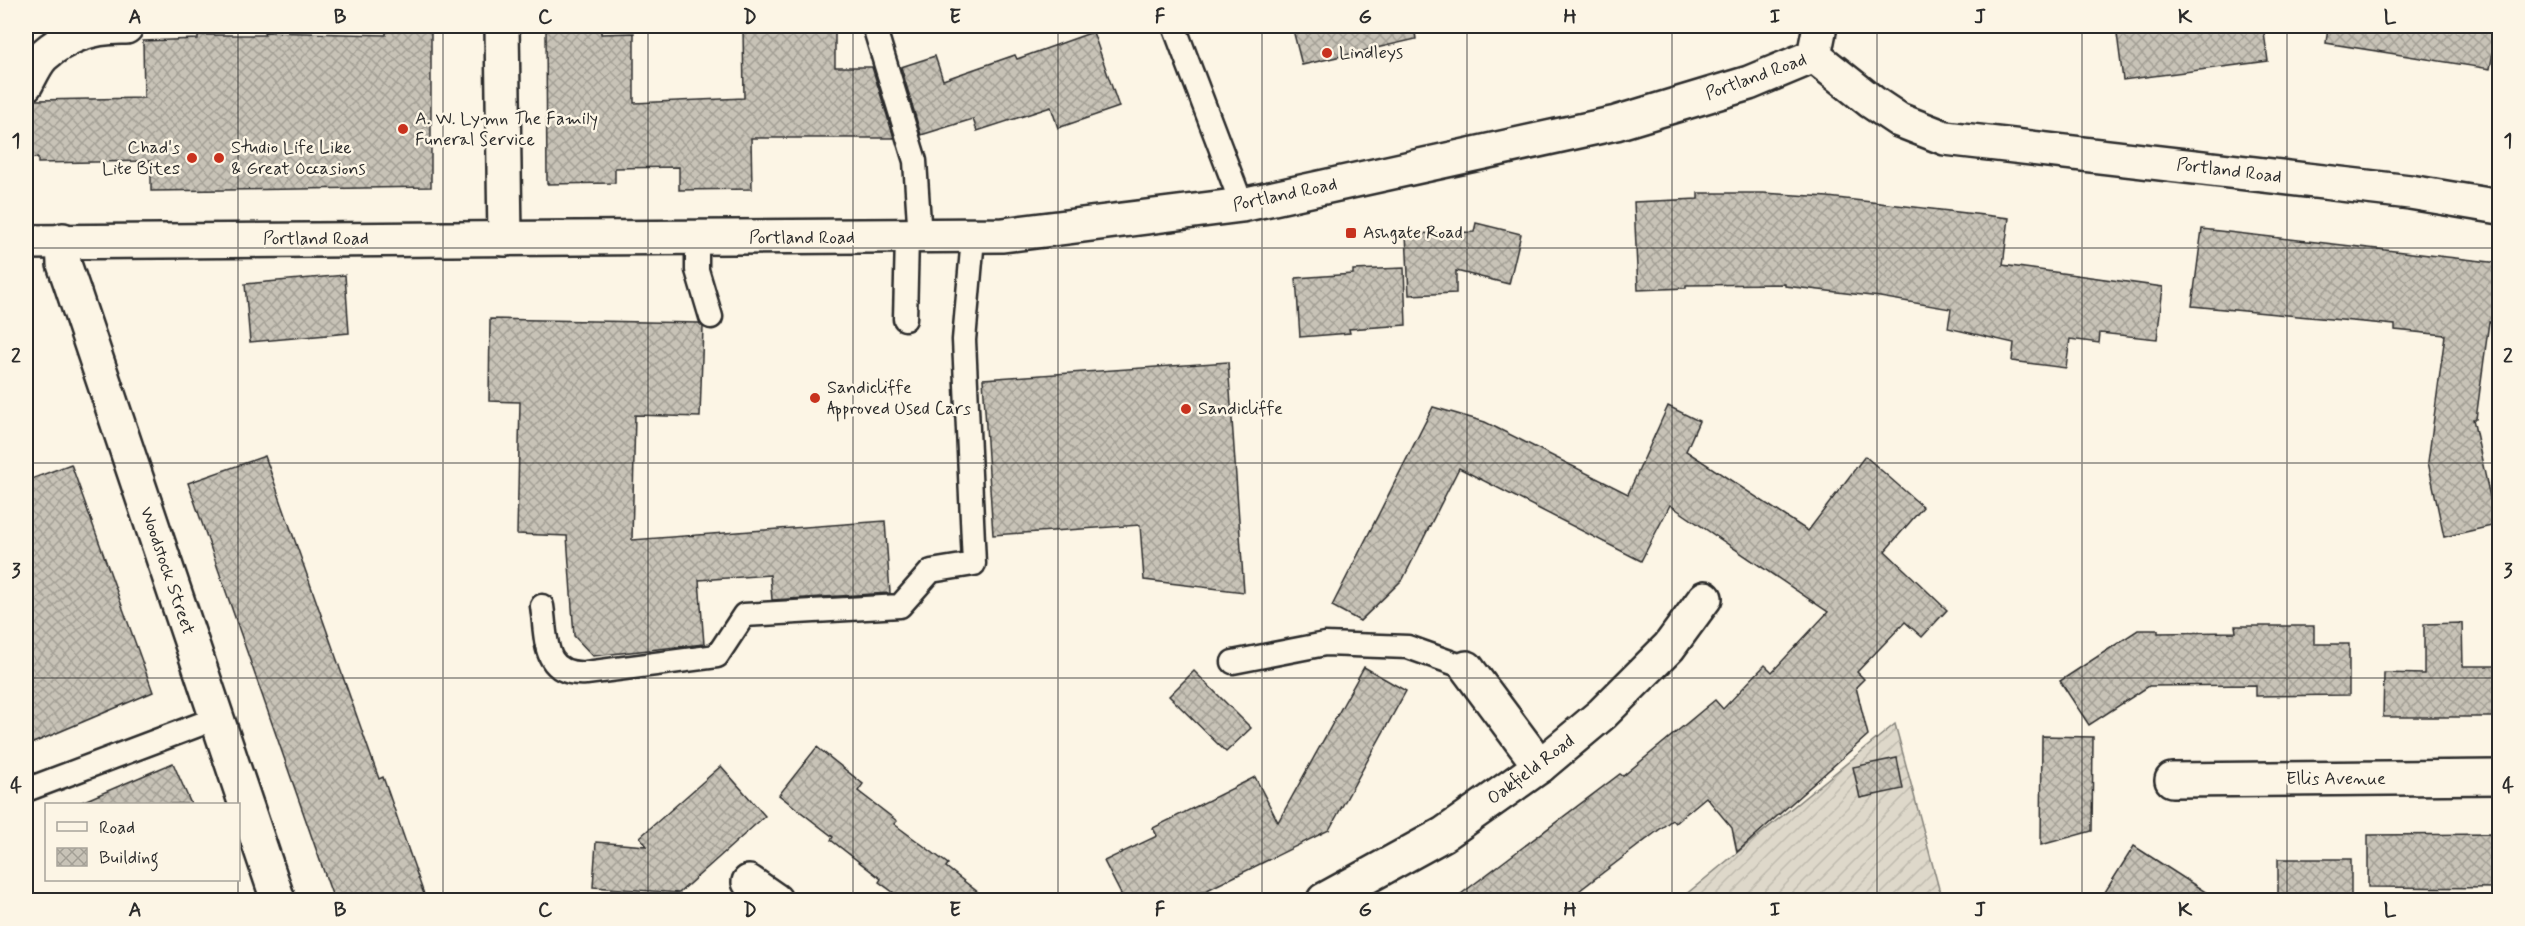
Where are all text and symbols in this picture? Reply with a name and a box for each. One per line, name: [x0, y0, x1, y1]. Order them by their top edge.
text: A: [128, 4, 142, 31]
text: B: [334, 4, 347, 31]
text: C: [538, 4, 553, 31]
text: D: [743, 4, 757, 31]
text: E: [949, 4, 961, 31]
text: F: [1155, 4, 1166, 31]
text: G: [1358, 4, 1372, 31]
text: H: [1563, 4, 1577, 31]
text: I: [1770, 4, 1780, 31]
text: J: [1974, 4, 1986, 31]
text: K: [2178, 4, 2193, 31]
text: L: [2384, 4, 2397, 31]
place label: Lindleys: [1339, 41, 1403, 65]
marker: Lindleys: [1320, 46, 1334, 60]
street label: Portland Road: [1702, 48, 1810, 106]
place label: A. W. Lymn The Family Funeral Service: [415, 107, 598, 152]
marker: A. W. Lymn The Family Funeral Service: [396, 122, 410, 136]
text: 1: [12, 128, 20, 155]
text: 1: [2504, 128, 2512, 155]
place label: Chad's Lite Bites: [102, 136, 180, 181]
place label: Studio Life Like & Great Occasions: [231, 136, 366, 181]
marker: Chad's Lite Bites: [185, 151, 199, 165]
marker: Studio Life Like & Great Occasions: [212, 151, 226, 165]
street label: Portland Road: [2175, 153, 2283, 189]
street label: Portland Road: [1231, 172, 1339, 218]
place label: Ashgate Road: [1363, 221, 1463, 245]
street label: Portland Road: [749, 226, 855, 250]
marker: Ashgate Road: [1344, 226, 1358, 240]
street label: Portland Road: [263, 227, 369, 251]
text: 2: [11, 343, 21, 370]
text: 2: [2503, 343, 2513, 370]
place label: Sandicliffe Approved Used Cars: [827, 376, 971, 422]
marker: Sandicliffe Approved Used Cars: [808, 391, 822, 405]
place label: Sandicliffe: [1198, 397, 1283, 421]
marker: Sandicliffe: [1179, 402, 1193, 416]
street label: Woodstock Street: [134, 504, 200, 638]
text: 3: [11, 558, 21, 585]
text: 3: [2503, 558, 2513, 585]
street label: Oakfield Road: [1483, 729, 1579, 811]
street label: Ellis Avenue: [2286, 767, 2386, 791]
text: 4: [10, 773, 22, 800]
text: 4: [2502, 773, 2514, 800]
legend: [45, 803, 240, 881]
text: Road: [99, 816, 135, 840]
text: Building: [99, 846, 159, 872]
text: A: [128, 897, 142, 924]
text: B: [334, 897, 347, 924]
text: C: [538, 897, 553, 924]
text: D: [743, 897, 757, 924]
text: E: [949, 897, 961, 924]
text: F: [1155, 897, 1166, 924]
text: G: [1358, 897, 1372, 924]
text: H: [1563, 897, 1577, 924]
text: I: [1770, 897, 1780, 924]
text: J: [1974, 897, 1986, 924]
text: K: [2178, 897, 2193, 924]
text: L: [2384, 897, 2397, 924]

